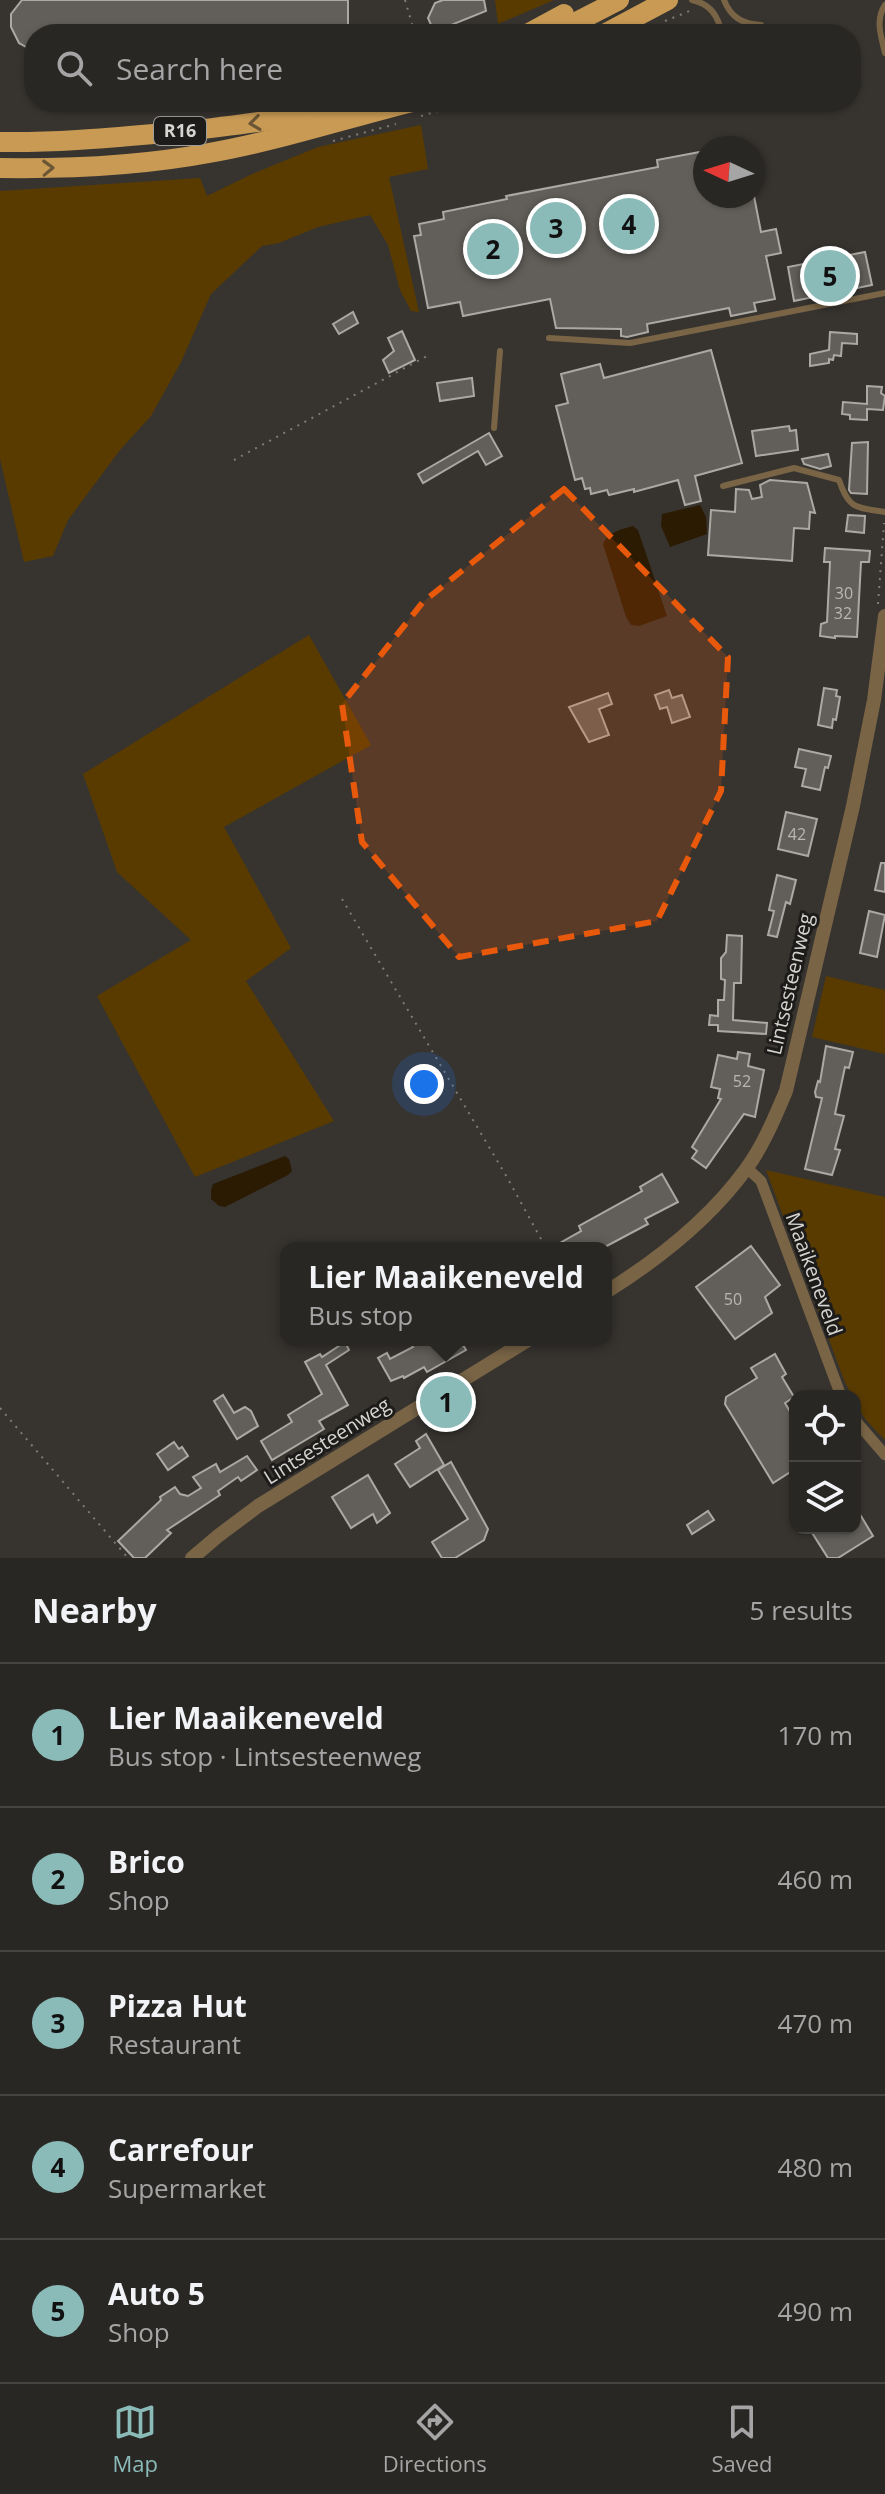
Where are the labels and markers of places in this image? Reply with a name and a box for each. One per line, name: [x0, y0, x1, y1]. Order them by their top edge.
pin: 4: [603, 194, 655, 254]
pin: 3: [530, 198, 582, 258]
pin: 2: [467, 219, 519, 279]
pin: 5: [804, 246, 856, 306]
pin: 1: [420, 1372, 472, 1432]

